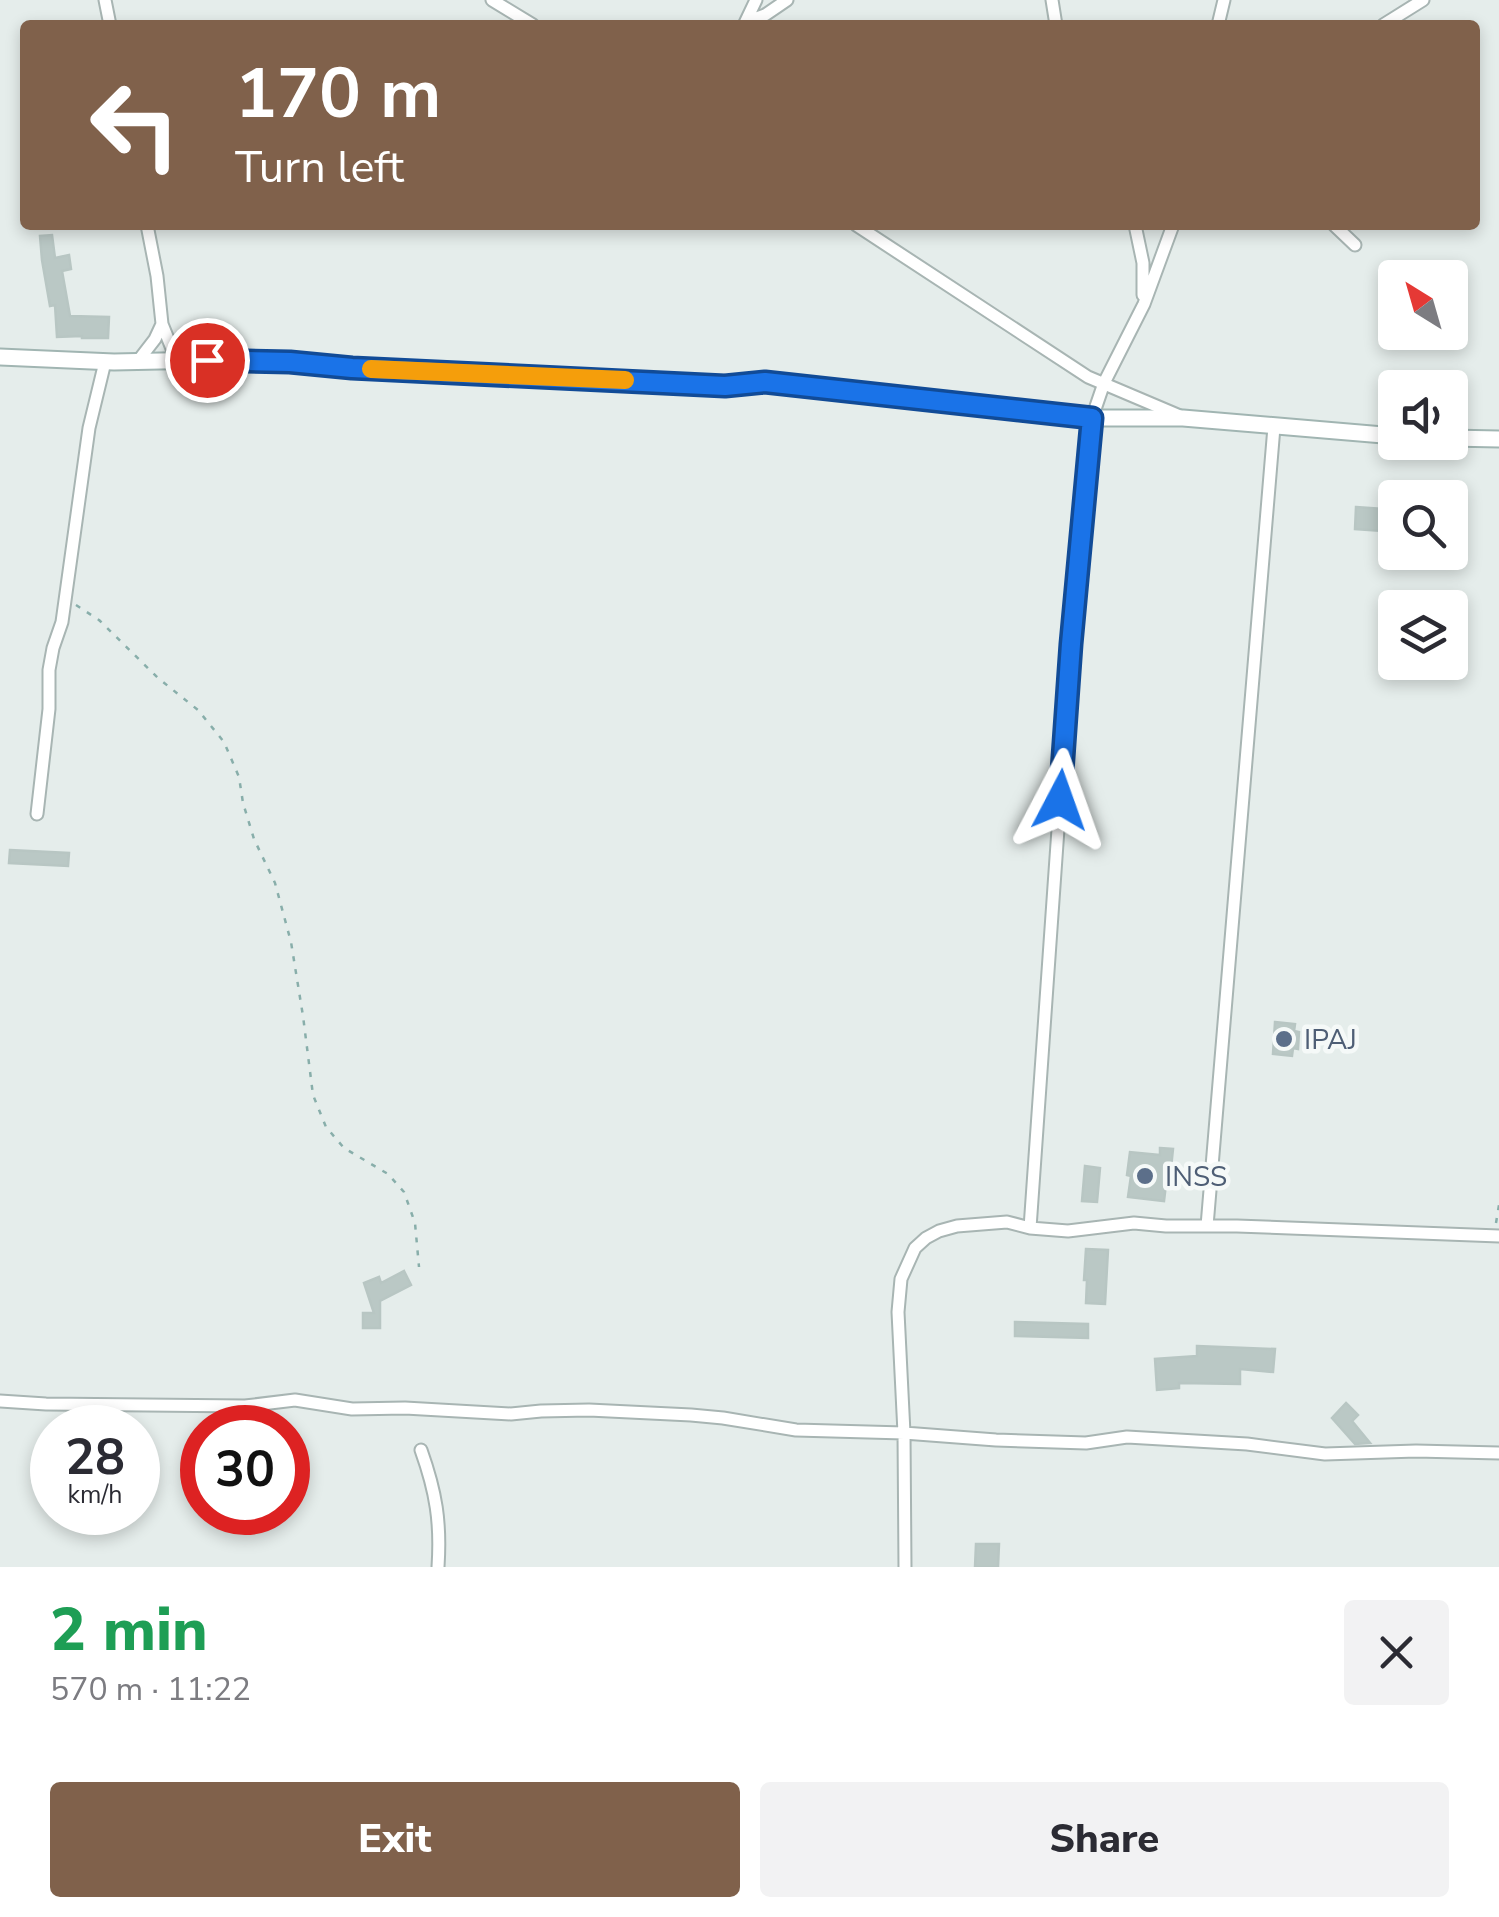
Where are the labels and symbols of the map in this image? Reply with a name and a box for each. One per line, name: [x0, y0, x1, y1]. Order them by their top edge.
north arrow: [1378, 260, 1468, 350]
pin: [165, 318, 250, 403]
position arrow: [1008, 748, 1112, 852]
place label: IPAJ: [1304, 1021, 1357, 1059]
marker: IPAJ: [1273, 1028, 1295, 1050]
place label: INSS: [1165, 1158, 1227, 1196]
marker: INSS: [1134, 1165, 1156, 1187]
speed limit sign: 30: [180, 1405, 310, 1535]

